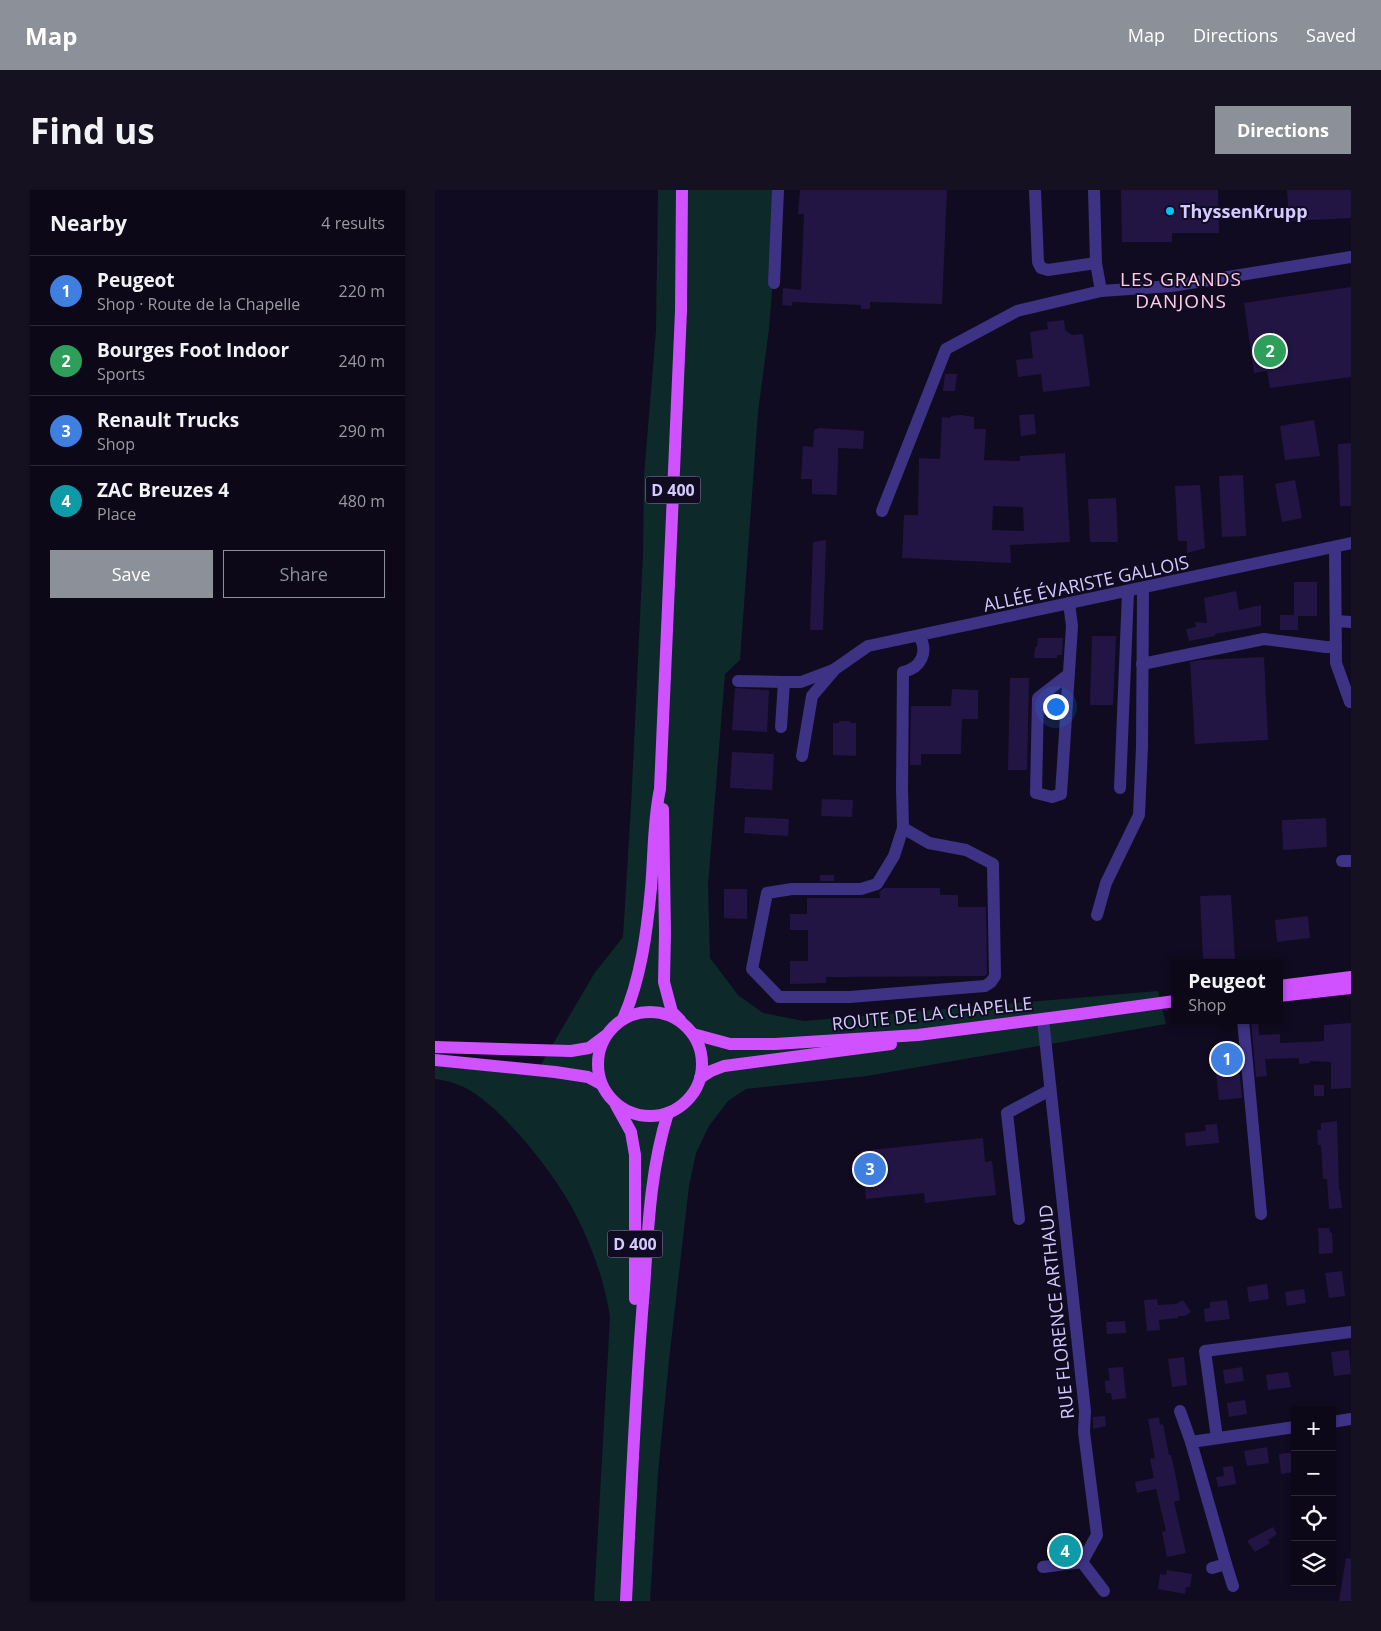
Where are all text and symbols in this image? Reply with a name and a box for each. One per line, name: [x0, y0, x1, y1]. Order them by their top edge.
text: Map: [25, 19, 77, 52]
text: Map: [1128, 23, 1165, 47]
text: Directions: [1193, 23, 1278, 47]
text: Saved: [1306, 23, 1356, 47]
button: Directions: [1215, 106, 1351, 154]
text: Find us: [30, 107, 155, 154]
place label: ThyssenKrupp: [1180, 199, 1308, 223]
marker: ThyssenKrupp: [1164, 205, 1176, 217]
text: Nearby: [50, 209, 127, 237]
text: 4 results: [321, 212, 385, 234]
district label: LES GRANDS DANJONS: [1120, 266, 1242, 314]
text: Peugeot: [97, 267, 175, 293]
text: 1: [61, 280, 71, 302]
text: 220 m: [339, 280, 385, 302]
text: Shop · Route de la Chapelle: [97, 293, 300, 315]
pin: 2: [1254, 332, 1286, 370]
text: Bourges Foot Indoor: [97, 337, 289, 363]
text: 2: [61, 350, 71, 372]
text: 240 m: [339, 350, 385, 372]
text: Sports: [97, 363, 145, 385]
text: Renault Trucks: [97, 407, 239, 433]
text: 3: [61, 420, 71, 442]
text: 290 m: [339, 420, 385, 442]
text: Shop: [97, 433, 135, 455]
road number: D 400: [645, 476, 701, 504]
text: ZAC Breuzes 4: [97, 477, 229, 503]
text: 4: [61, 490, 71, 512]
text: 480 m: [339, 490, 385, 512]
text: Place: [97, 503, 136, 525]
street label: ALLÉE ÉVARISTE GALLOIS: [981, 549, 1191, 617]
button: Save: [50, 550, 213, 598]
button: Share: [223, 550, 385, 598]
your location: [1043, 694, 1069, 720]
popup: [1171, 959, 1283, 1024]
text: Peugeot: [1188, 968, 1266, 994]
street label: ROUTE DE LA CHAPELLE: [830, 991, 1034, 1035]
text: Shop: [1188, 994, 1226, 1016]
pin: 1: [1211, 1040, 1243, 1078]
pin: 3: [854, 1150, 886, 1188]
street label: RUE FLORENCE ARTHAUD: [1033, 1204, 1079, 1420]
road number: D 400: [607, 1230, 663, 1258]
map controls: [1291, 1406, 1336, 1586]
button: +: [1291, 1406, 1336, 1451]
button: −: [1291, 1451, 1336, 1496]
button: locate: [1291, 1496, 1336, 1541]
pin: 4: [1049, 1532, 1081, 1570]
button: layers: [1291, 1541, 1336, 1586]

